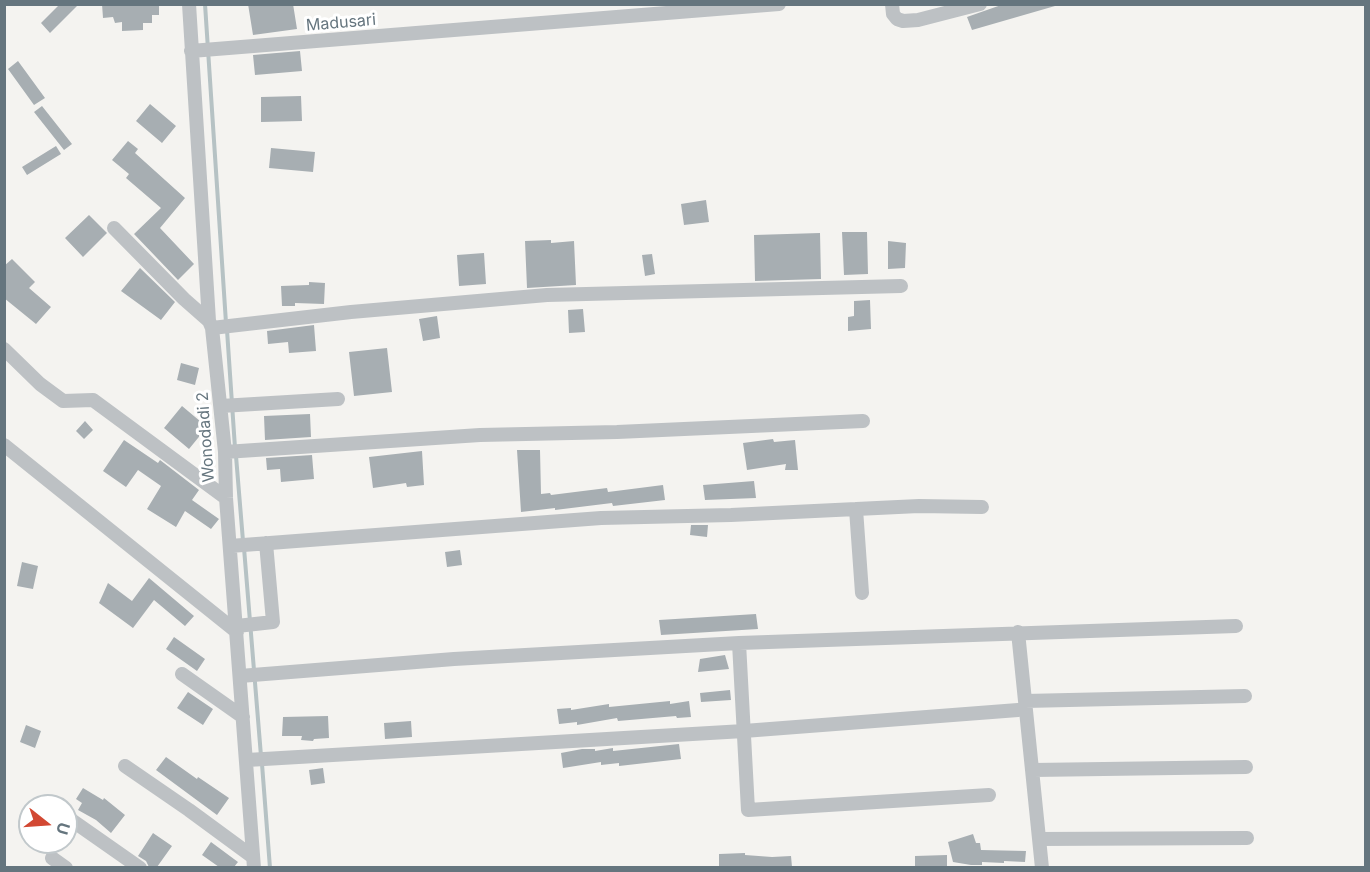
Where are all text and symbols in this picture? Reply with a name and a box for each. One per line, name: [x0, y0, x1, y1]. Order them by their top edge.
street label: Madusari: [305, 10, 377, 36]
street label: Wonodadi 2: [193, 391, 219, 483]
north arrow: [18, 794, 78, 854]
text: U: [52, 820, 75, 837]

